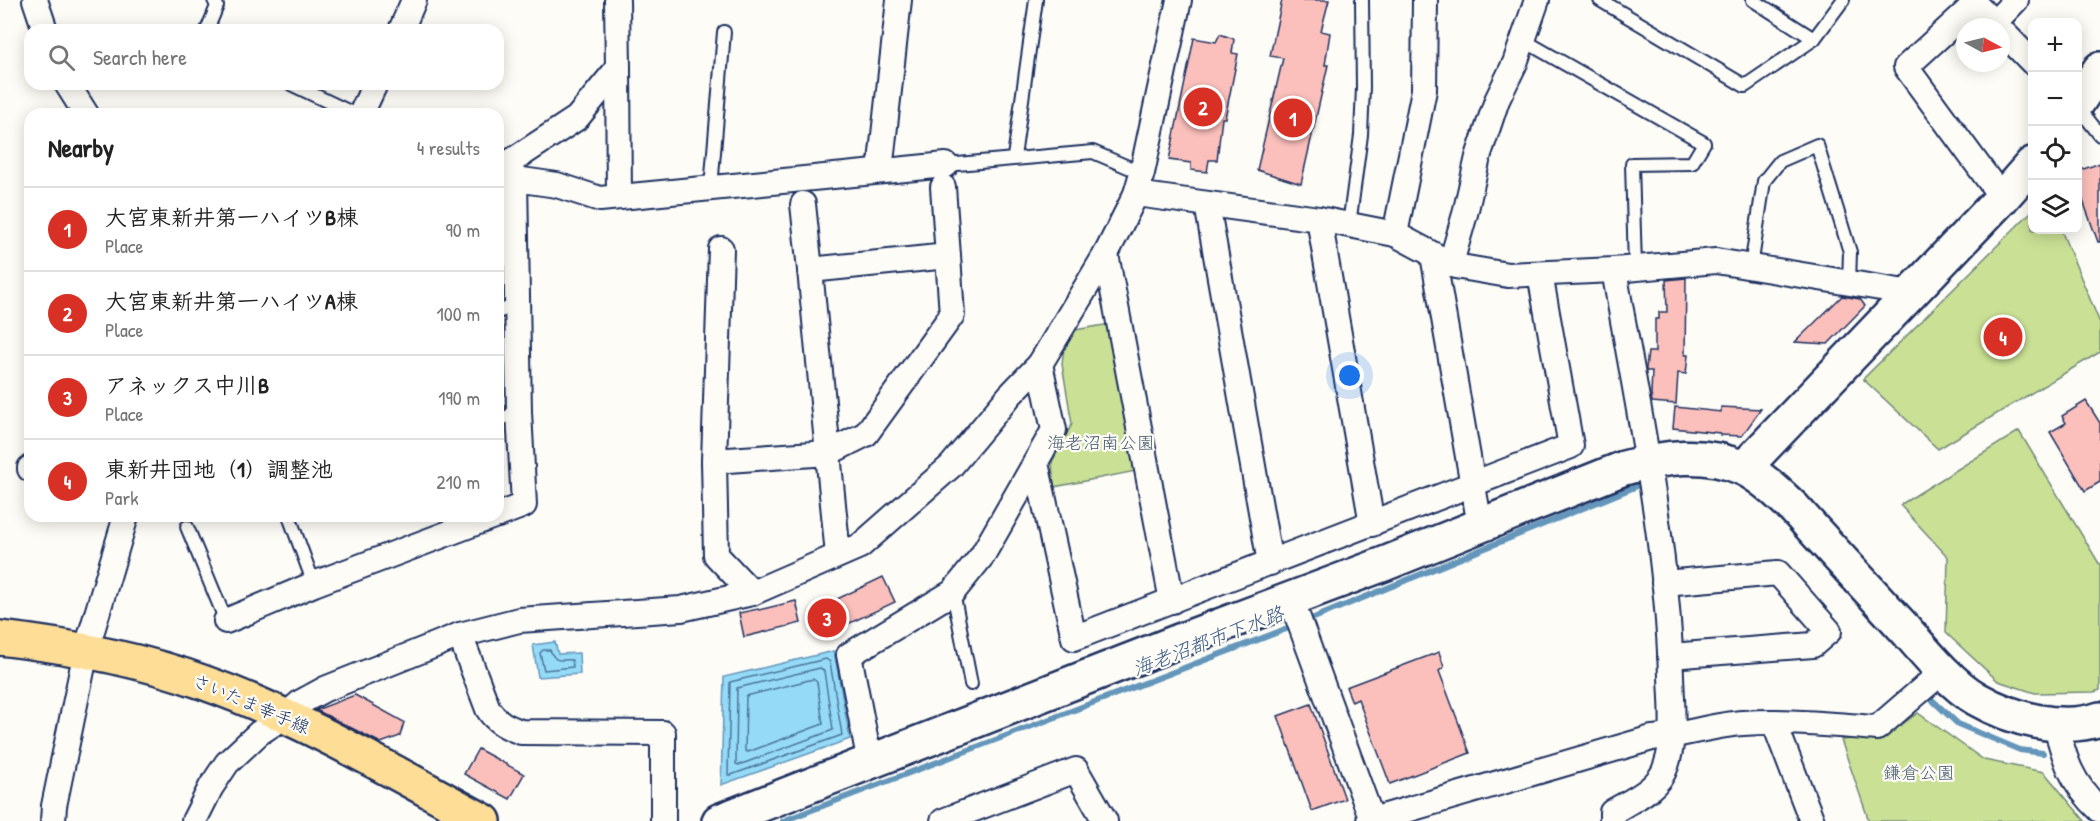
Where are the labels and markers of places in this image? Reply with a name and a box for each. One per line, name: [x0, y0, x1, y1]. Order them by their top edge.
pin: 2: [1184, 84, 1222, 130]
pin: 1: [1274, 96, 1312, 140]
pin: 4: [1984, 314, 2022, 360]
pin: 3: [808, 596, 846, 640]

